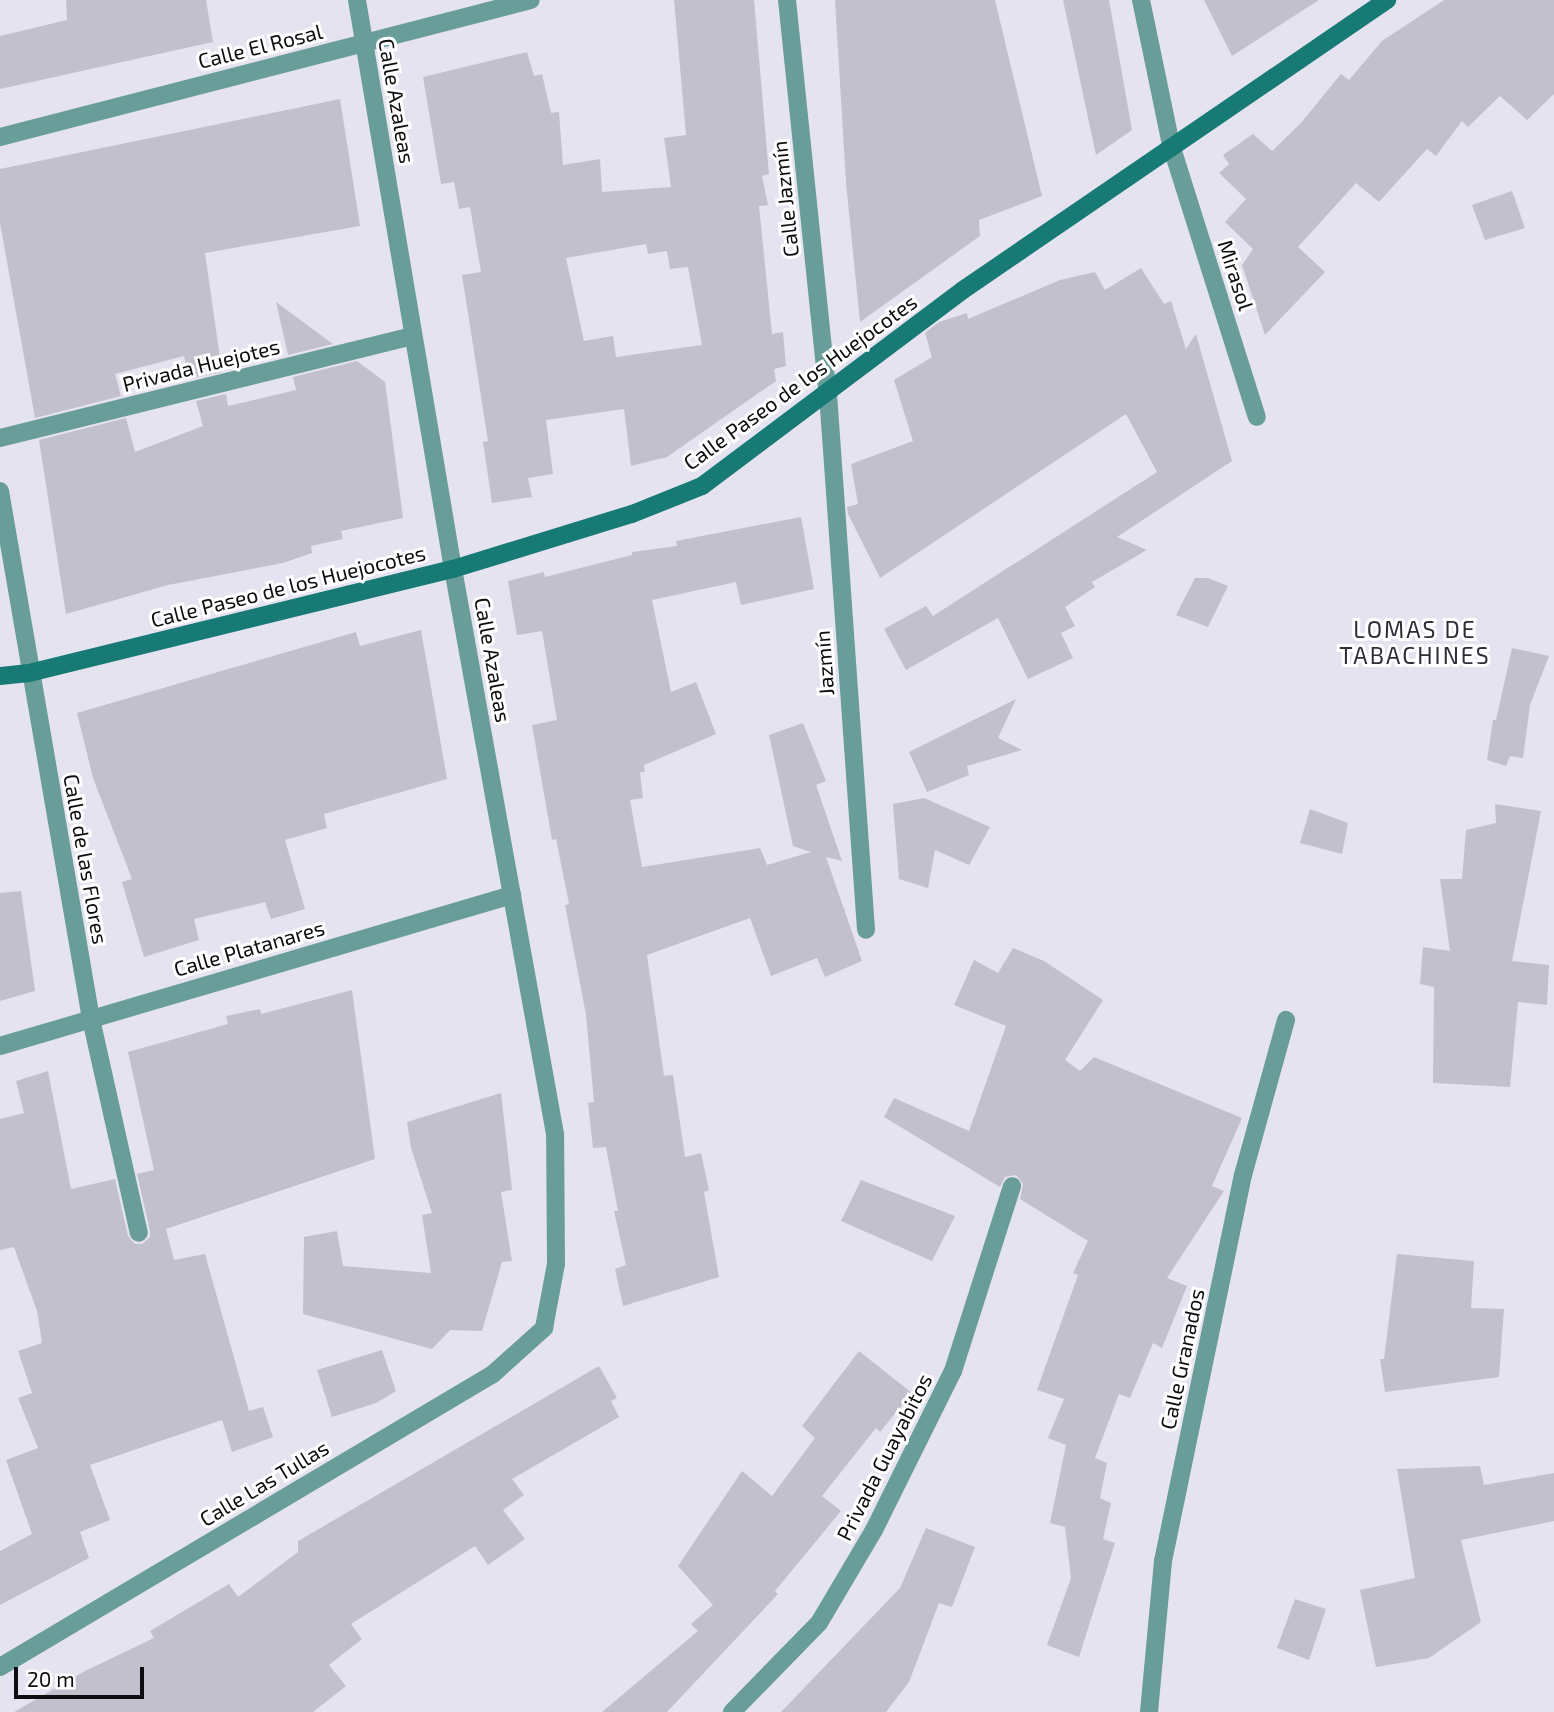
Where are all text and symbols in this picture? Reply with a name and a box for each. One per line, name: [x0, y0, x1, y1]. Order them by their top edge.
street label: Calle El Rosal: [195, 18, 325, 74]
street label: Calle Azaleas: [374, 36, 420, 166]
street label: Calle Jazmín: [766, 139, 804, 259]
street label: Mirasol: [1213, 237, 1259, 313]
street label: Calle Paseo de los Huejocotes: [678, 289, 922, 475]
street label: Privada Huejotes: [120, 333, 282, 397]
street label: Calle Paseo de los Huejocotes: [148, 540, 428, 632]
street label: Calle Azaleas: [470, 595, 516, 725]
district label: LOMAS DE TABACHINES: [1341, 615, 1489, 669]
street label: Jazmín: [809, 630, 839, 696]
street label: Calle de las Flores: [59, 772, 113, 946]
street label: Calle Platanares: [171, 914, 327, 982]
street label: Calle Granados: [1155, 1286, 1209, 1432]
street label: Privada Guayabitos: [831, 1369, 937, 1545]
street label: Calle Las Tullas: [195, 1434, 333, 1532]
scale bar: [18, 1652, 147, 1696]
text: 20 m: [27, 1666, 75, 1691]

